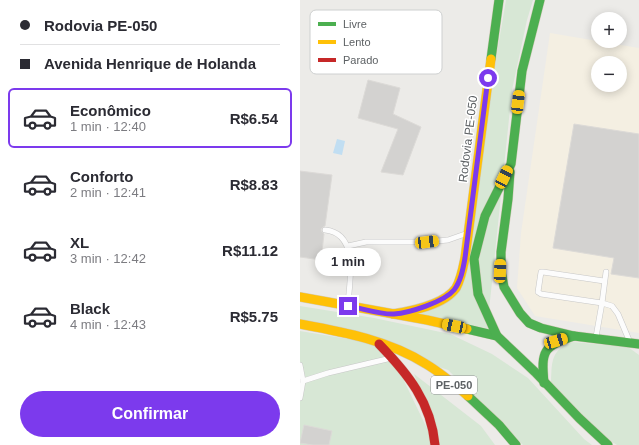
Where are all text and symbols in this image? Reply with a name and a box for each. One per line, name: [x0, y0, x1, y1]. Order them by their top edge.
legend: [310, 10, 442, 74]
map controls: [591, 12, 627, 92]
button: +: [591, 12, 627, 48]
text: Rodovia PE-050: [44, 17, 157, 34]
text: Livre: [343, 18, 367, 30]
text: Lento: [343, 36, 371, 48]
text: Parado: [343, 54, 378, 66]
text: Avenida Henrique de Holanda: [44, 55, 256, 72]
button: −: [591, 56, 627, 92]
route start: [479, 69, 497, 87]
car: [511, 89, 525, 115]
street label: Rodovia PE-050: [456, 94, 480, 183]
icon: car: [22, 100, 58, 136]
text: Econômico: [70, 102, 151, 119]
text: R$6.54: [230, 110, 278, 127]
text: 1 min · 12:40: [70, 119, 146, 134]
car: [493, 164, 515, 190]
icon: car: [22, 166, 58, 202]
text: Conforto: [70, 168, 133, 185]
text: R$8.83: [230, 176, 278, 193]
text: 2 min · 12:41: [70, 185, 146, 200]
icon: car: [22, 232, 58, 268]
text: XL: [70, 234, 89, 251]
car: [414, 235, 440, 249]
text: R$11.12: [222, 242, 278, 259]
callout: 1 min: [315, 248, 381, 276]
text: 3 min · 12:42: [70, 251, 146, 266]
text: 1 min: [331, 254, 365, 269]
car: [494, 259, 506, 283]
route end: [339, 297, 357, 315]
icon: car: [22, 298, 58, 334]
text: Black: [70, 300, 110, 317]
text: R$5.75: [230, 308, 278, 325]
text: 4 min · 12:43: [70, 317, 146, 332]
car: [441, 318, 467, 334]
car: [543, 332, 569, 350]
road number: PE-050: [431, 376, 477, 394]
button: Confirmar: [20, 391, 280, 437]

